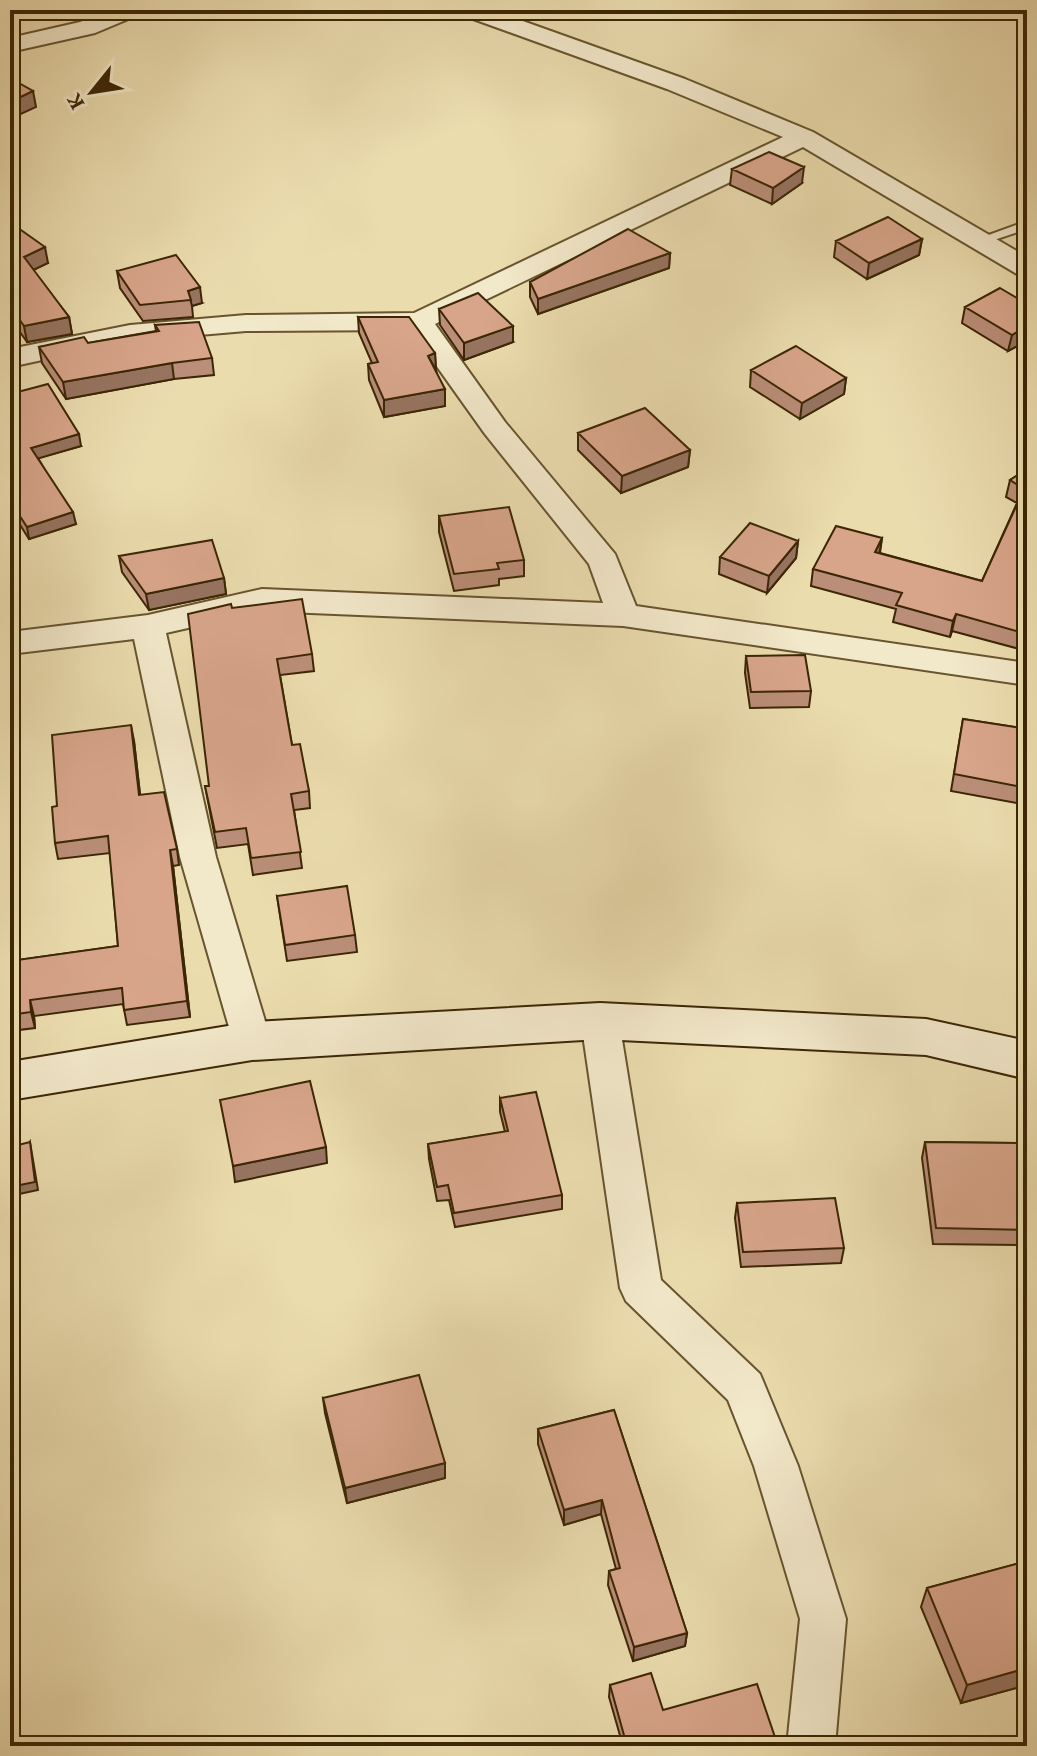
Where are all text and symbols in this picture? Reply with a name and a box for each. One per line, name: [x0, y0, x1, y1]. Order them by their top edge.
north arrow: [52, 52, 132, 132]
text: K: [57, 88, 92, 116]

